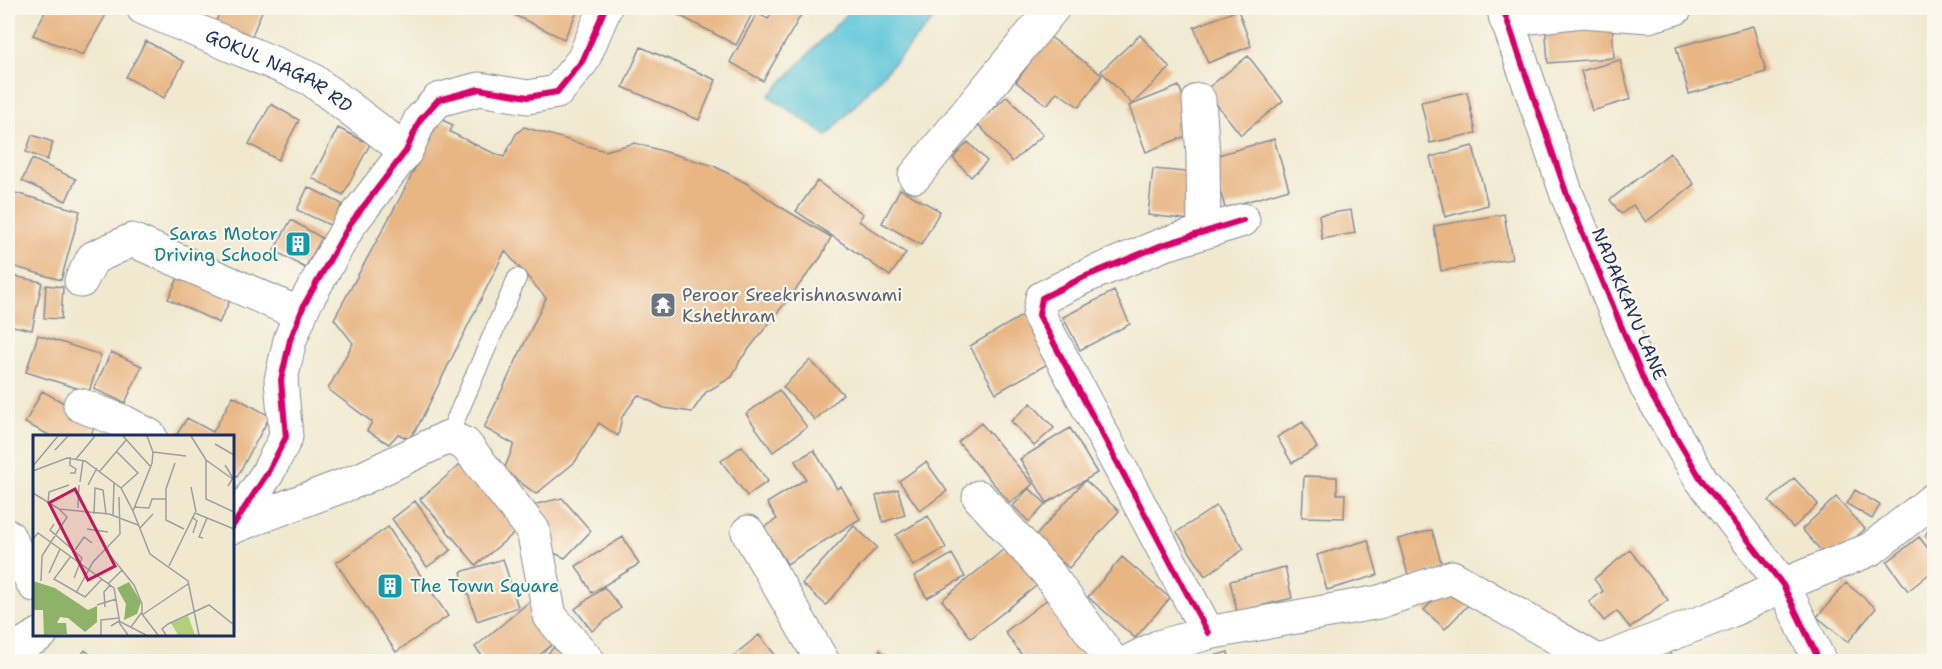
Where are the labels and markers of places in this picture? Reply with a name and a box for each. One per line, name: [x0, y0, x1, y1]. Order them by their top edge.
place label: Saras Motor Driving School: [154, 222, 279, 267]
building icon: Saras Motor Driving School: [283, 229, 313, 259]
place label: Peroor Sreekrishnaswami Kshethram: [682, 283, 902, 328]
temple icon: Peroor Sreekrishnaswami Kshethram: [648, 290, 678, 320]
building icon: The Town Square: [375, 571, 405, 601]
place label: The Town Square: [410, 574, 559, 598]

